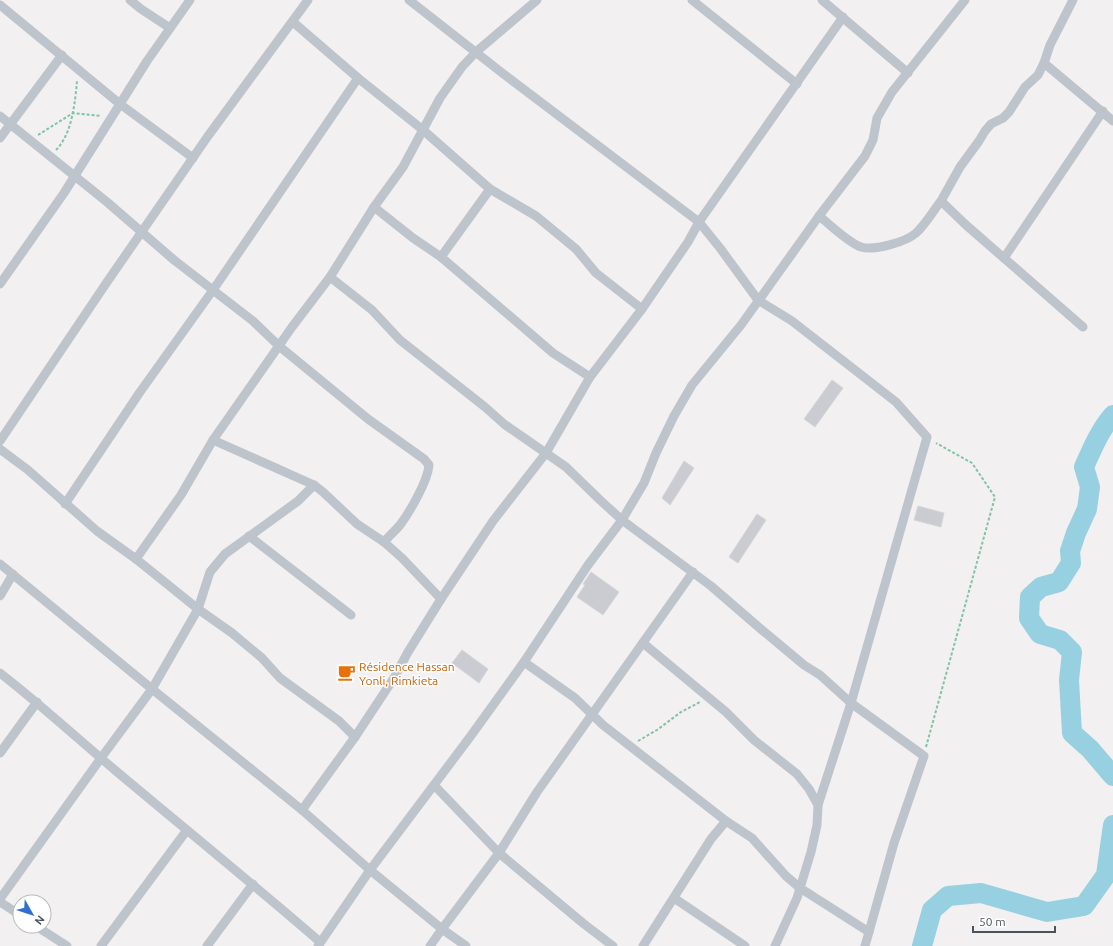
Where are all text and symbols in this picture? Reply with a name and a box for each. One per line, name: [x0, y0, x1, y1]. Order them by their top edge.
place label: Résidence Hassan Yonli, Rimkieta: [359, 660, 455, 687]
cafe icon: Résidence Hassan Yonli, Rimkieta: [336, 663, 356, 683]
north arrow: [12, 894, 52, 934]
scale bar: [973, 908, 1055, 934]
text: N: [33, 913, 47, 927]
text: 50 m: [979, 915, 1006, 928]

